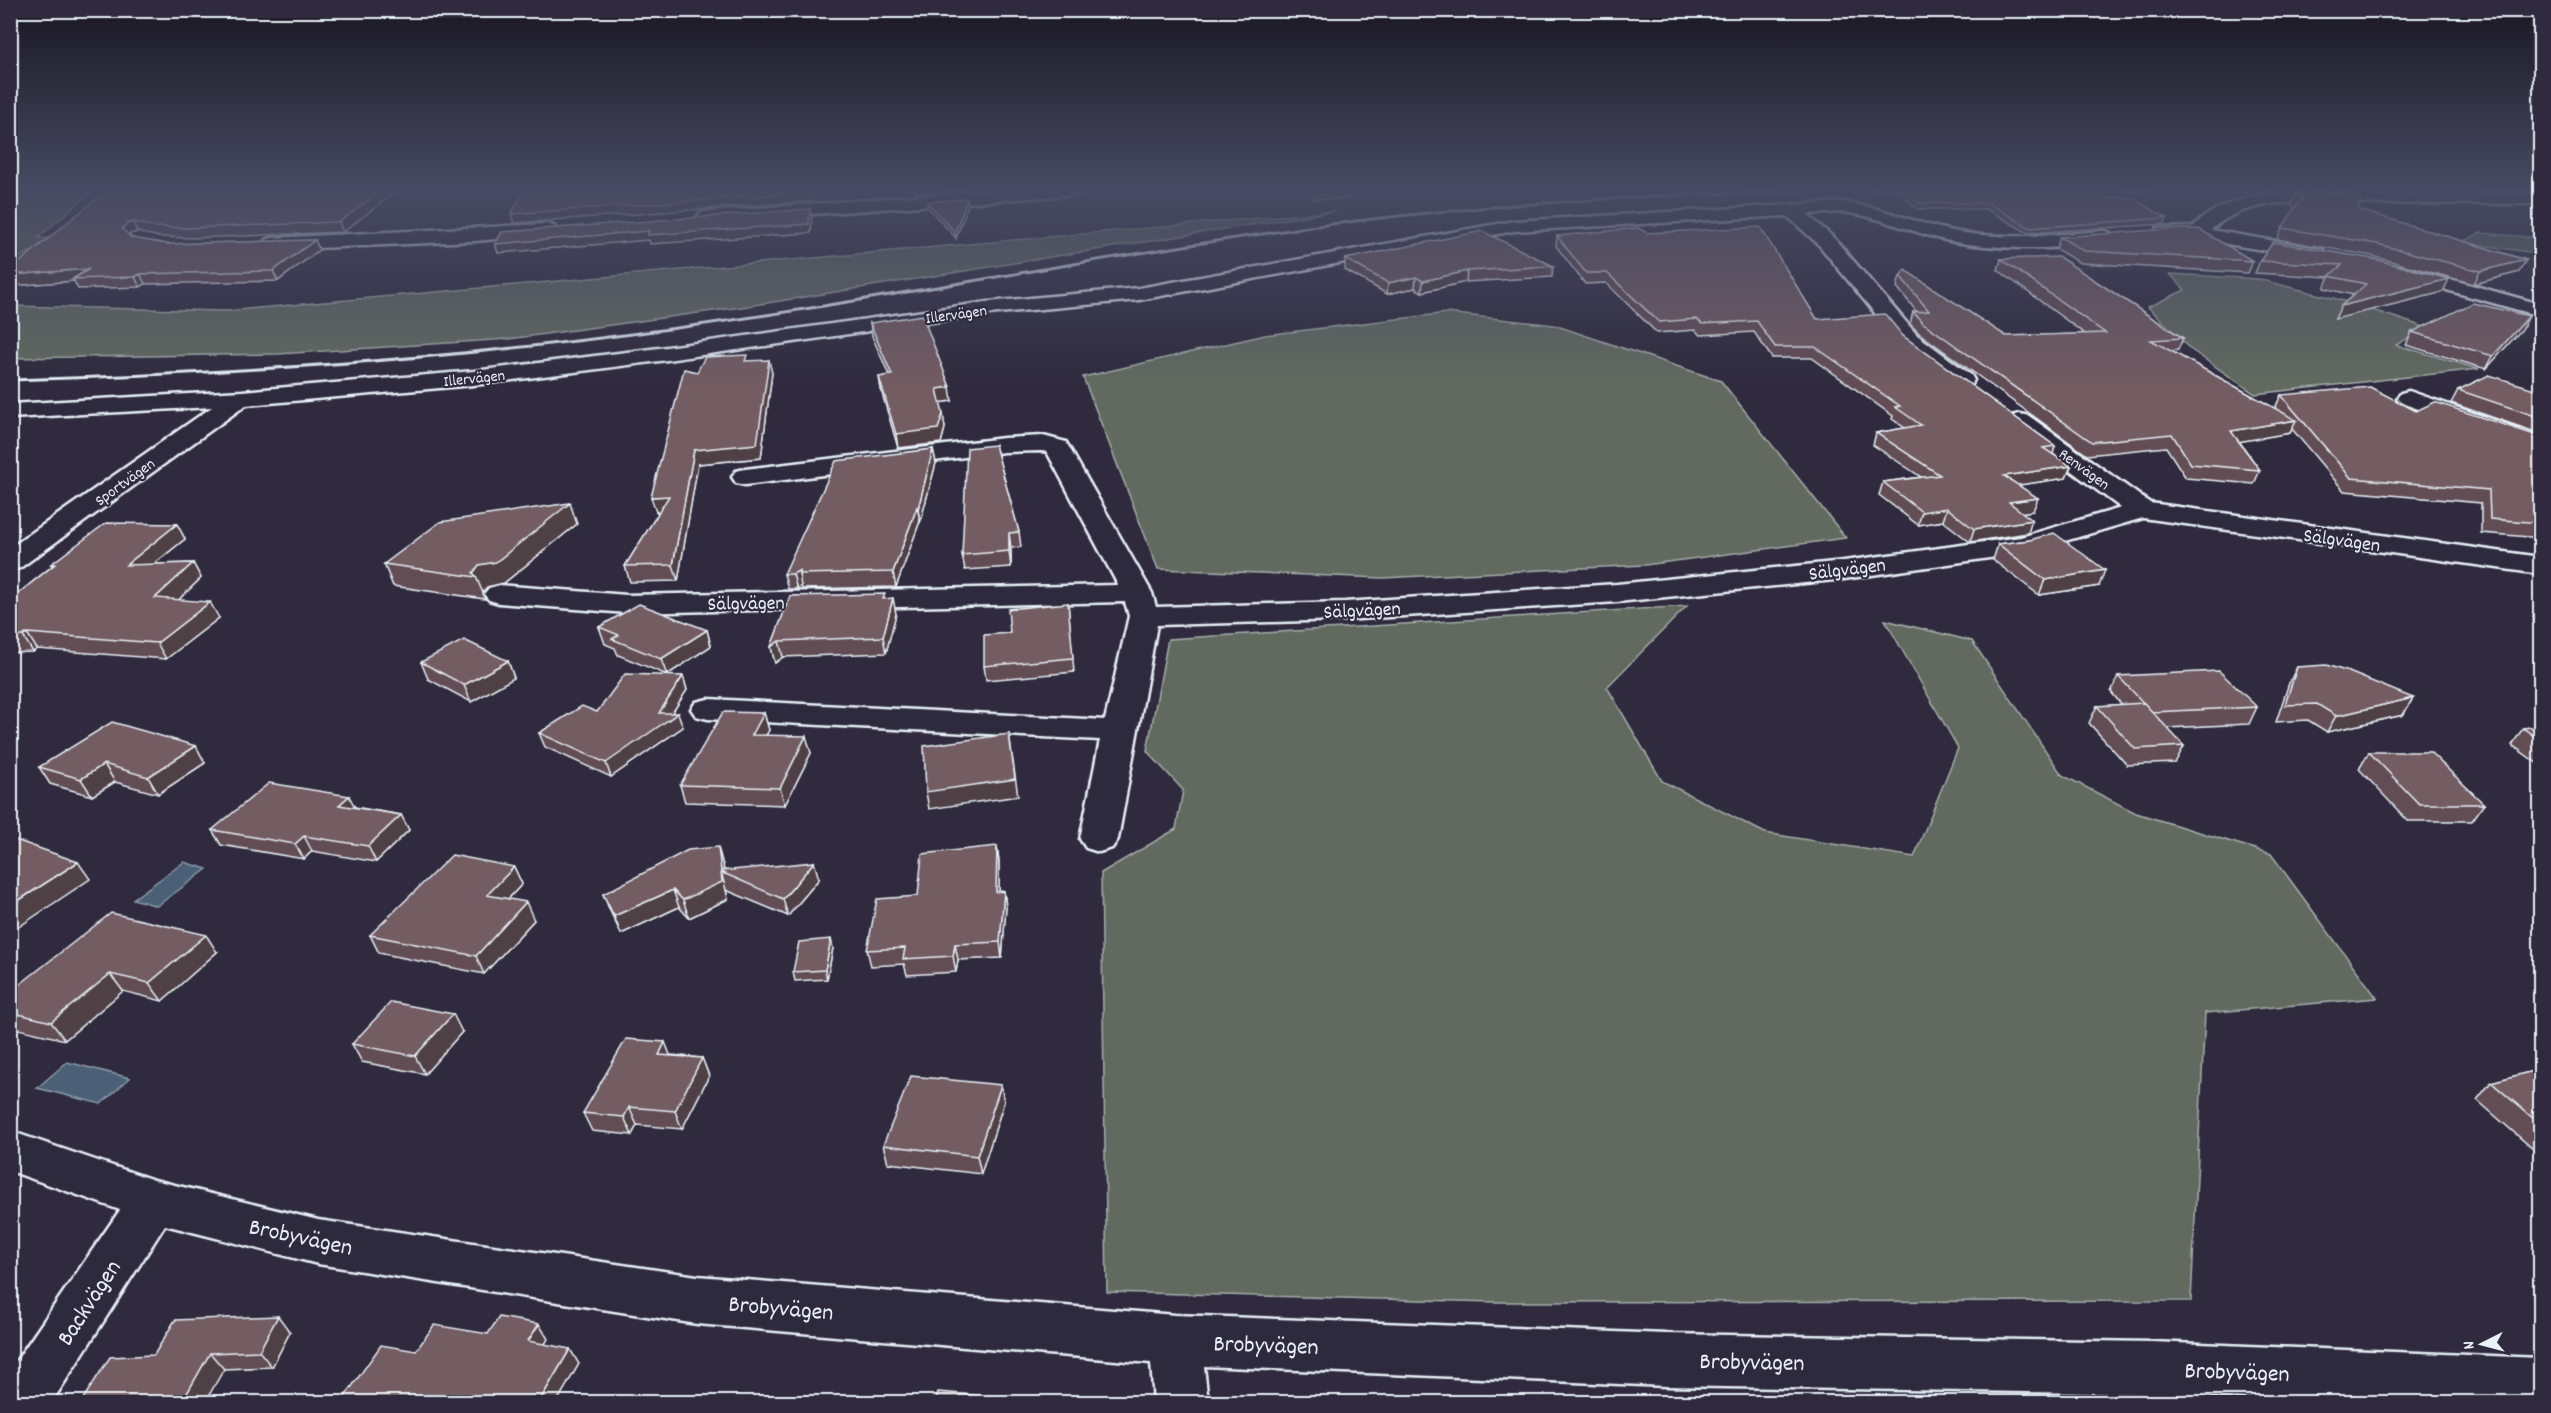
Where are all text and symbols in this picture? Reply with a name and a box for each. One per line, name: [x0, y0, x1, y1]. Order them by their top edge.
street label: Illervägen: [924, 300, 988, 331]
street label: Illervägen: [442, 365, 506, 394]
street label: Renvägen: [2053, 444, 2114, 496]
street label: Sportvägen: [91, 453, 160, 513]
street label: Sälgvägen: [2301, 523, 2382, 561]
street label: Sälgvägen: [1807, 552, 1888, 590]
street label: Sälgvägen: [707, 590, 785, 620]
street label: Sälgvägen: [1323, 596, 1402, 628]
street label: Brobyvägen: [245, 1211, 355, 1267]
street label: Backvägen: [50, 1254, 131, 1353]
street label: Brobyvägen: [727, 1288, 835, 1332]
north arrow: [2452, 1314, 2512, 1374]
street label: Brobyvägen: [1213, 1328, 1319, 1366]
text: N: [2458, 1340, 2481, 1350]
street label: Brobyvägen: [1699, 1346, 1805, 1382]
street label: Brobyvägen: [2184, 1355, 2290, 1393]

